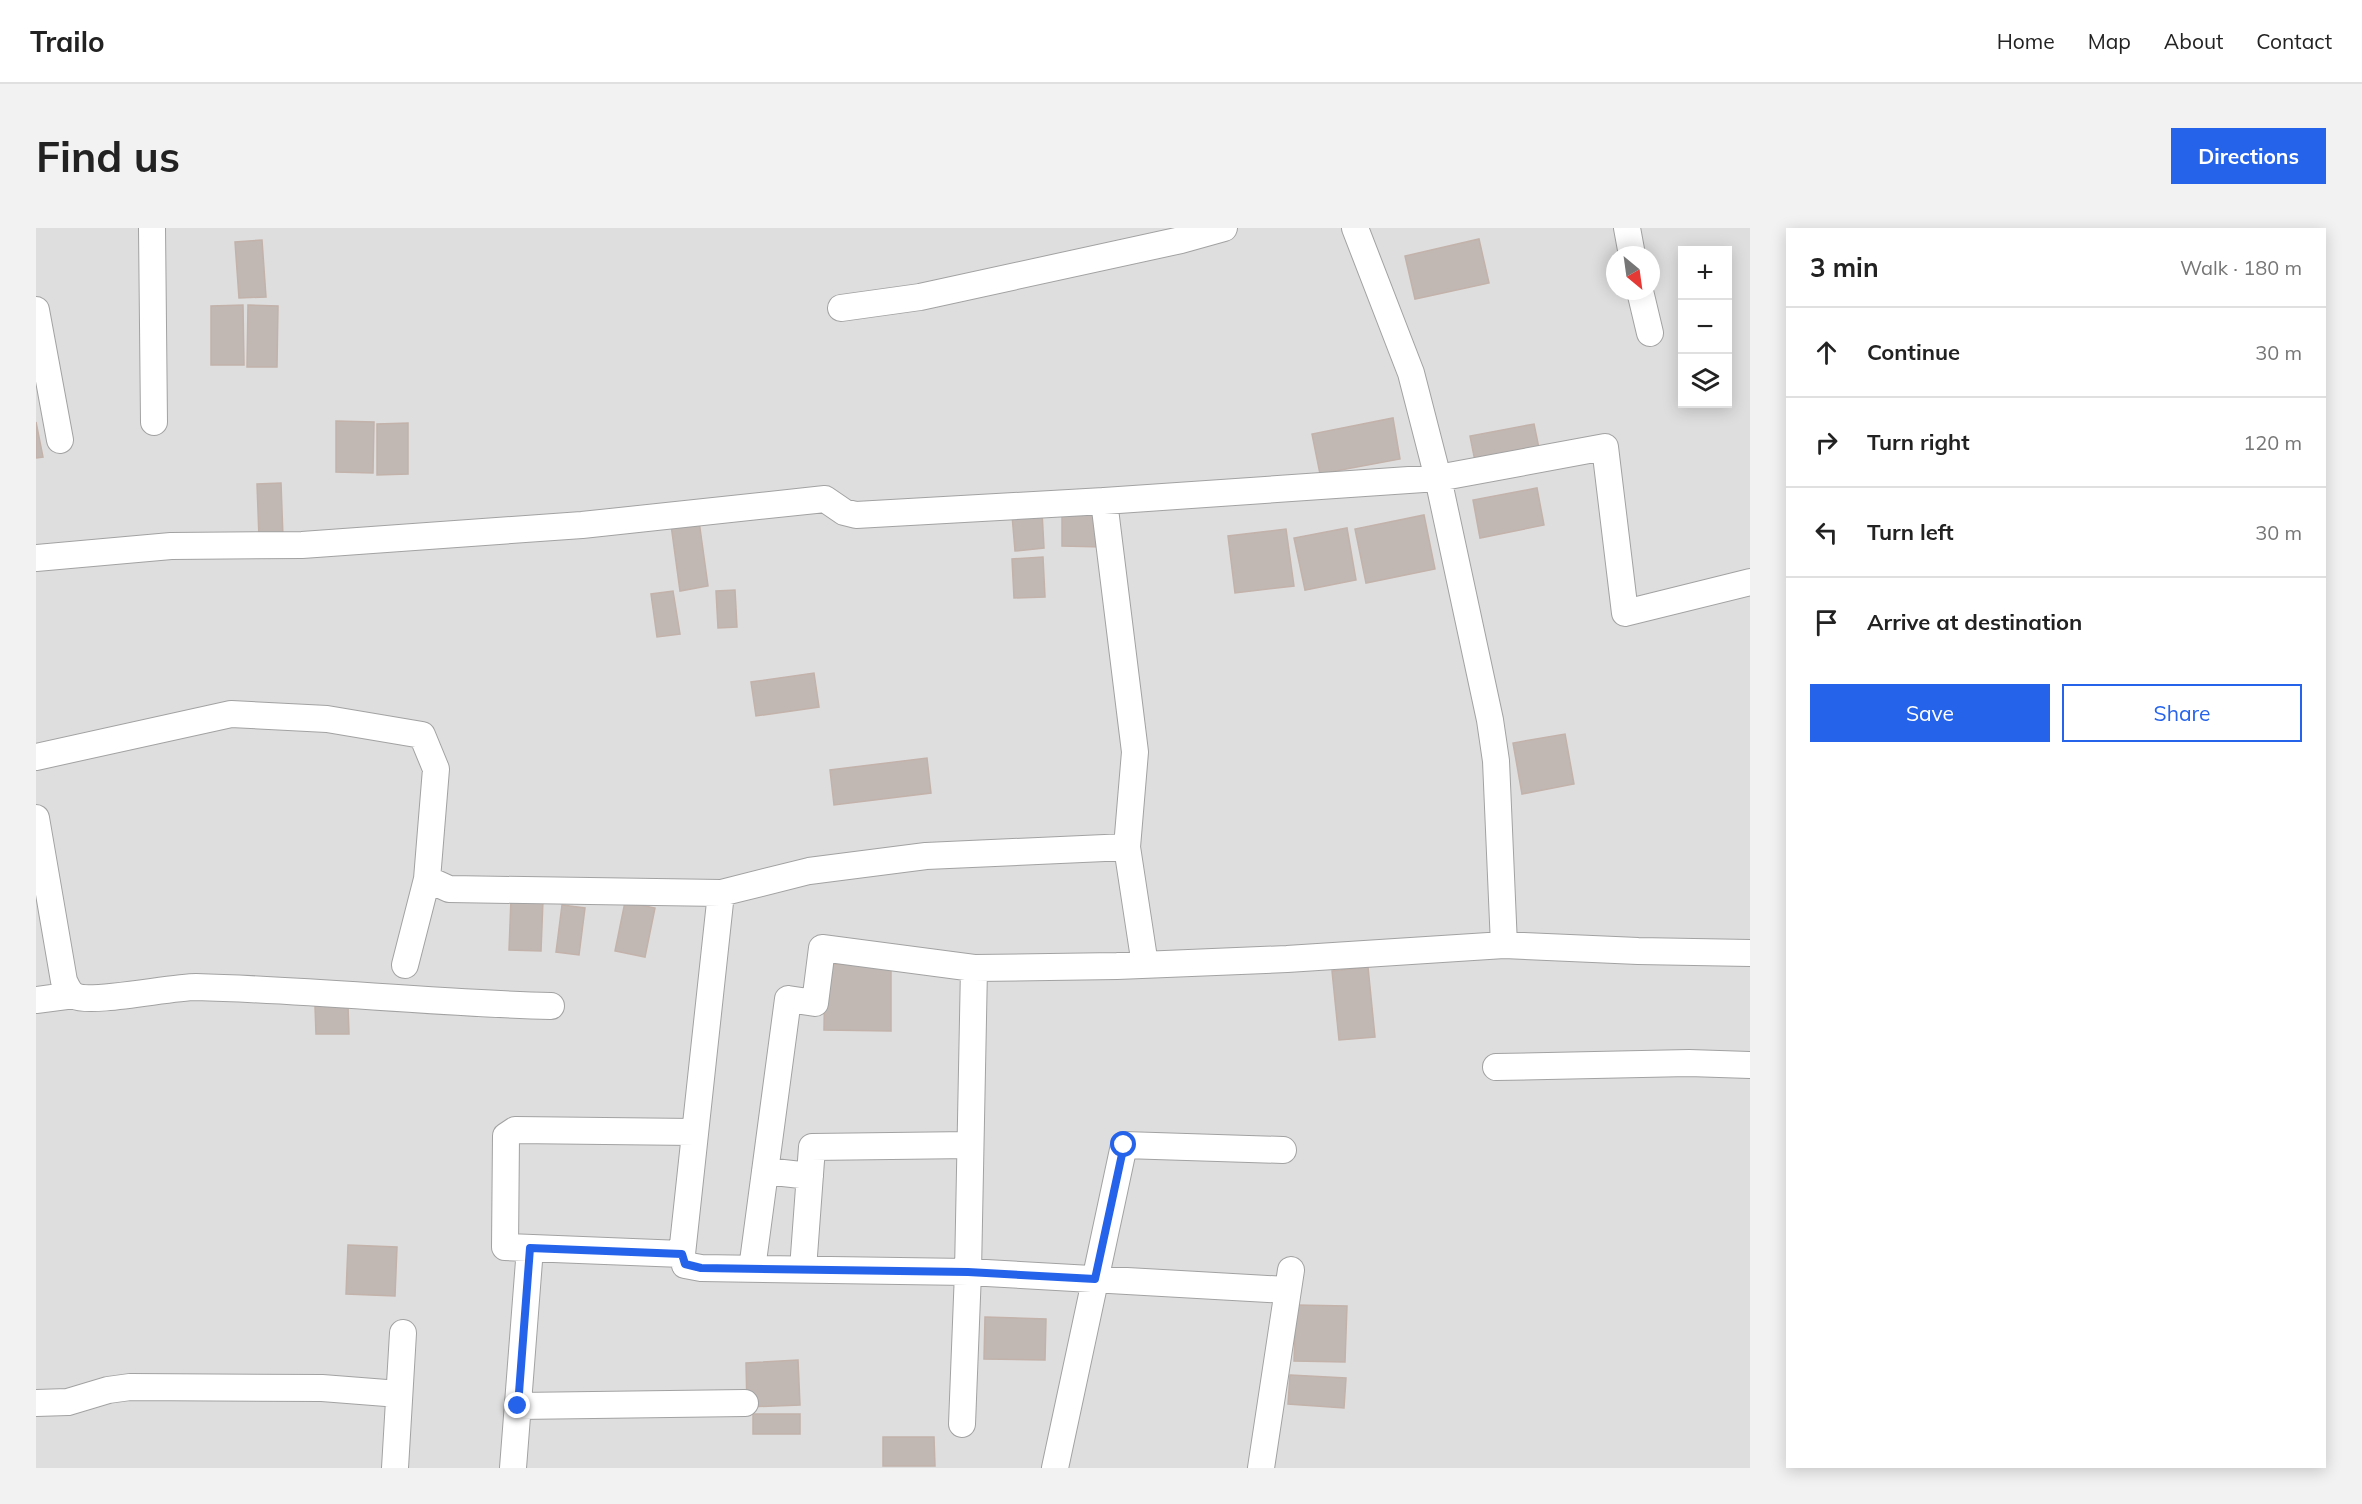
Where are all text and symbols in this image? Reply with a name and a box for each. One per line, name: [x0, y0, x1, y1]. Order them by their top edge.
text: Trailo: [30, 24, 105, 59]
text: Home: [1997, 28, 2055, 54]
text: Map: [2088, 28, 2131, 54]
text: About: [2164, 28, 2223, 54]
text: Contact: [2256, 28, 2332, 54]
button: Directions: [2171, 128, 2326, 184]
text: Find us: [36, 130, 180, 183]
north arrow: [1606, 246, 1660, 300]
map controls: [1678, 246, 1732, 408]
button: +: [1678, 246, 1732, 300]
text: 3 min: [1810, 251, 1879, 284]
text: Walk · 180 m: [2180, 255, 2302, 280]
button: −: [1678, 300, 1732, 354]
icon: ahead: [1810, 336, 1843, 369]
text: Continue: [1867, 338, 1960, 366]
text: 30 m: [2255, 340, 2302, 365]
button: layers: [1678, 354, 1732, 408]
icon: right: [1810, 426, 1843, 459]
text: Turn right: [1867, 428, 1970, 456]
text: 120 m: [2243, 430, 2302, 455]
icon: left: [1810, 516, 1843, 549]
text: Turn left: [1867, 518, 1954, 546]
text: 30 m: [2255, 520, 2302, 545]
icon: arrive: [1810, 606, 1843, 639]
text: Arrive at destination: [1867, 608, 2082, 636]
button: Save: [1810, 684, 2050, 742]
button: Share: [2062, 684, 2302, 742]
route start: [1110, 1131, 1136, 1157]
route end: [504, 1392, 530, 1418]

